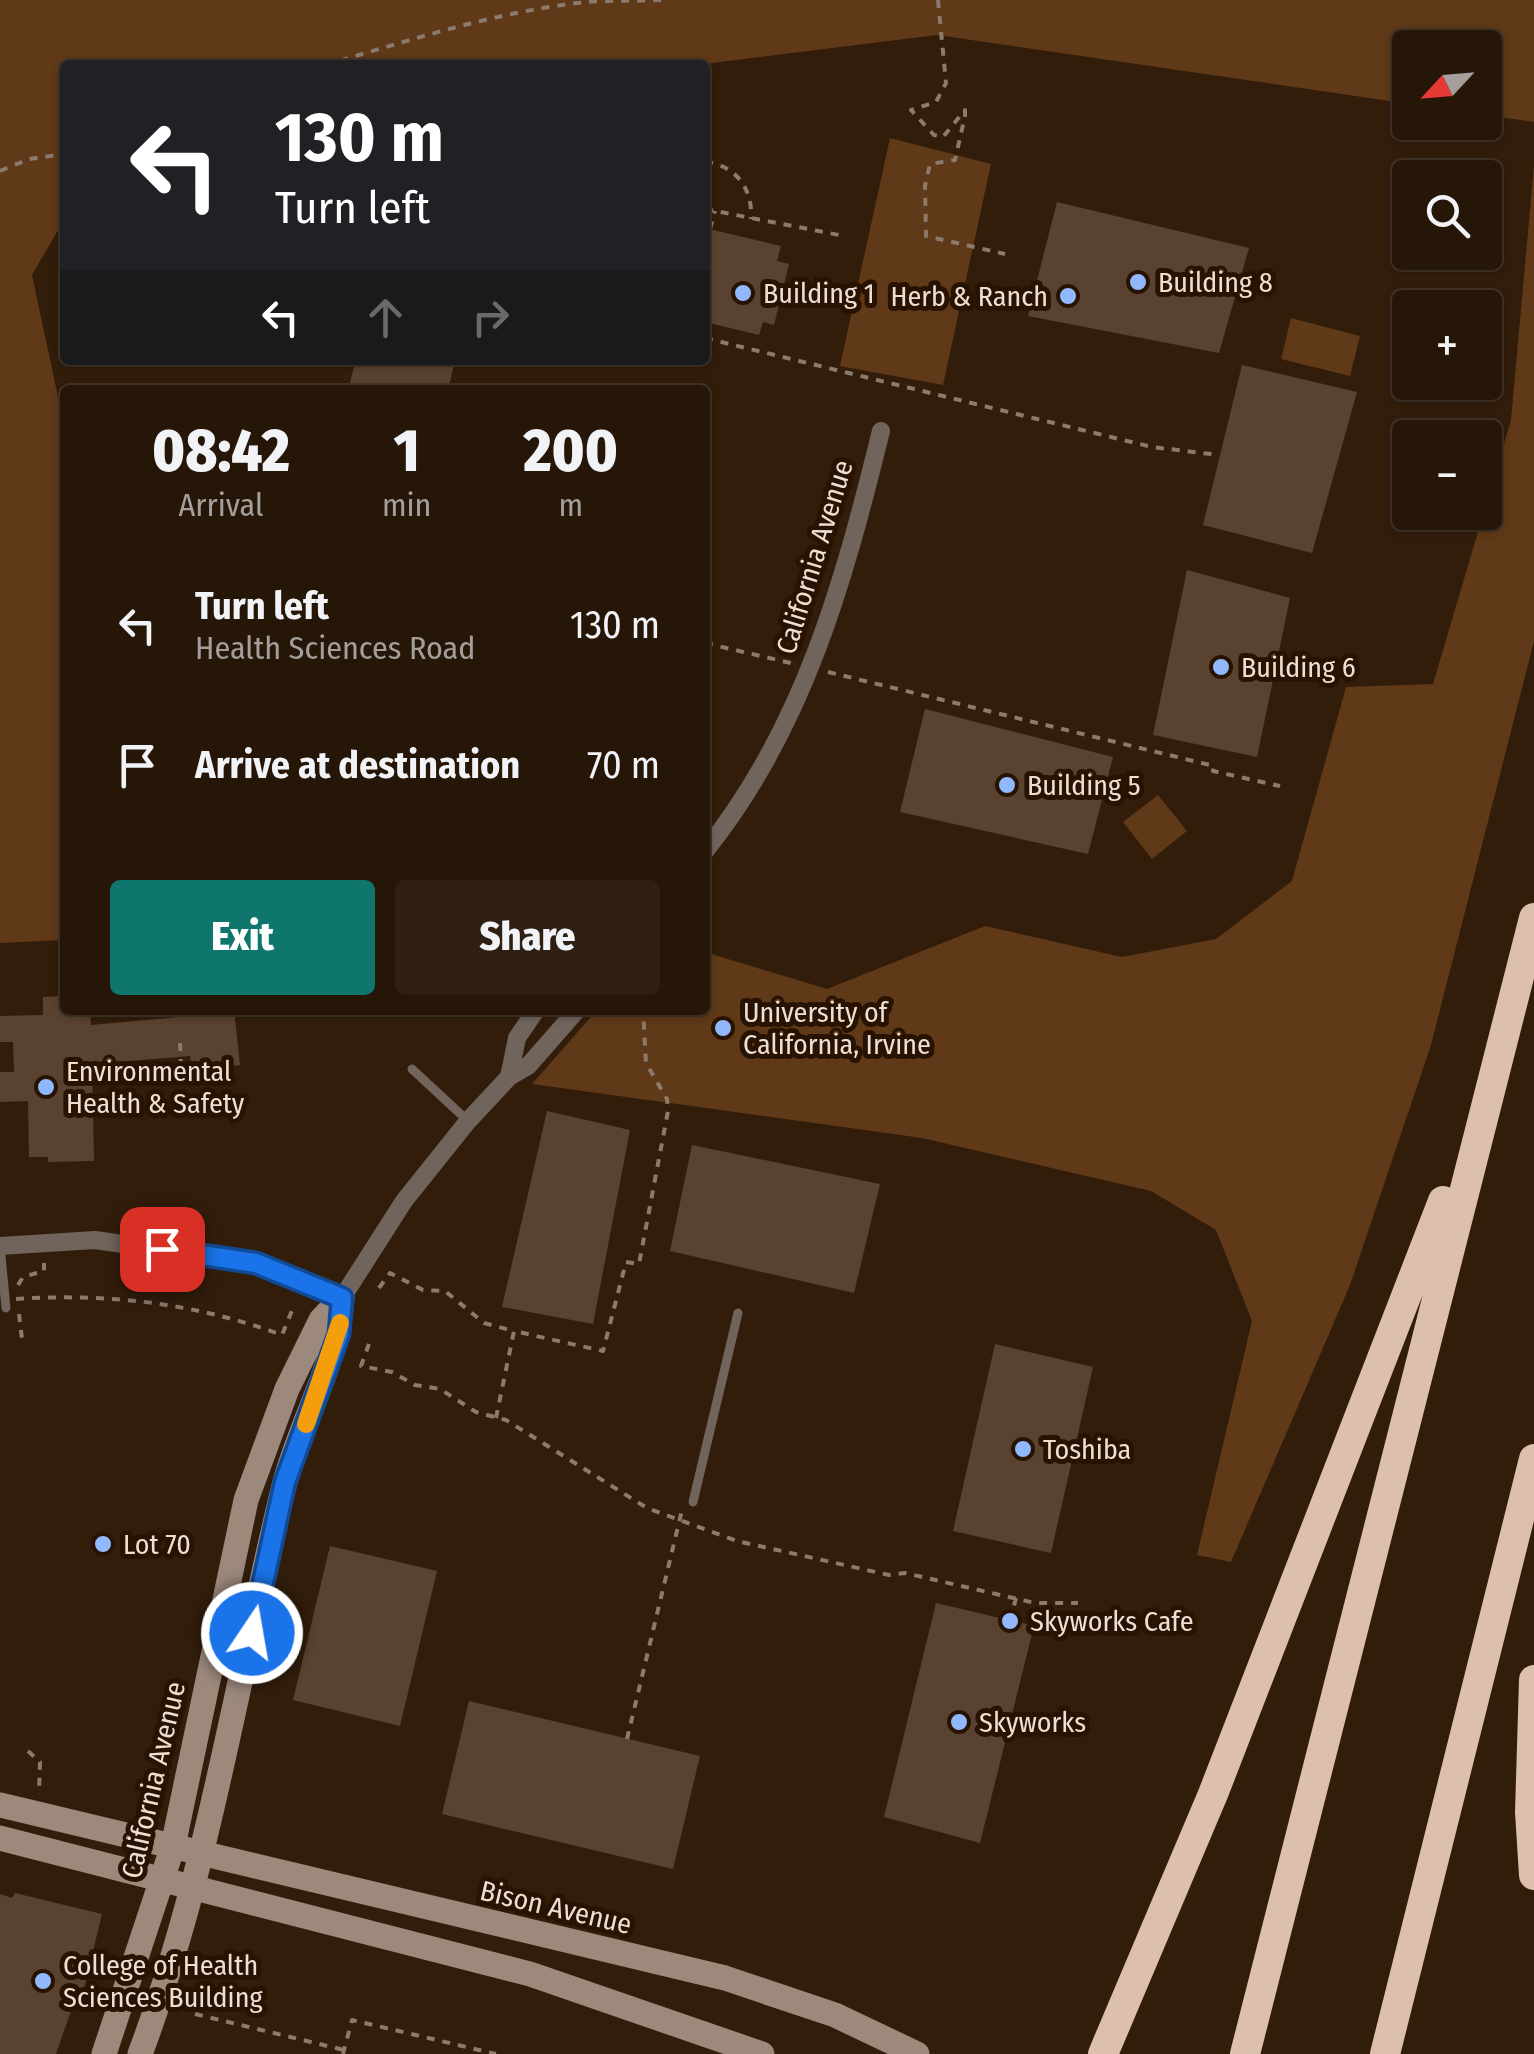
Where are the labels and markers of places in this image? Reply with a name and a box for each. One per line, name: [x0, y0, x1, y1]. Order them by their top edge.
place label: Building 8: [1158, 266, 1273, 299]
marker: Building 8: [1127, 271, 1149, 293]
place label: Building 1: [763, 277, 875, 310]
place label: Herb & Ranch: [891, 280, 1048, 313]
marker: Building 1: [732, 282, 754, 304]
marker: Herb & Ranch: [1057, 285, 1079, 307]
place label: Building 6: [1241, 651, 1356, 684]
marker: Building 6: [1210, 656, 1232, 678]
place label: Building 5: [1027, 769, 1141, 802]
marker: Building 5: [996, 774, 1018, 796]
place label: University of California, Irvine: [743, 996, 931, 1061]
marker: University of California, Irvine: [712, 1017, 734, 1039]
place label: Environmental Health & Safety: [66, 1055, 245, 1120]
marker: Environmental Health & Safety: [35, 1076, 57, 1098]
pin: [120, 1207, 205, 1292]
place label: Toshiba: [1043, 1433, 1131, 1466]
marker: Toshiba: [1012, 1438, 1034, 1460]
place label: Lot 70: [123, 1528, 191, 1561]
marker: Lot 70: [92, 1533, 114, 1555]
place label: Skyworks Cafe: [1030, 1605, 1194, 1638]
marker: Skyworks Cafe: [999, 1610, 1021, 1632]
place label: Skyworks: [979, 1706, 1086, 1739]
marker: Skyworks: [948, 1711, 970, 1733]
place label: College of Health Sciences Building: [63, 1949, 263, 2014]
marker: College of Health Sciences Building: [32, 1970, 54, 1992]

